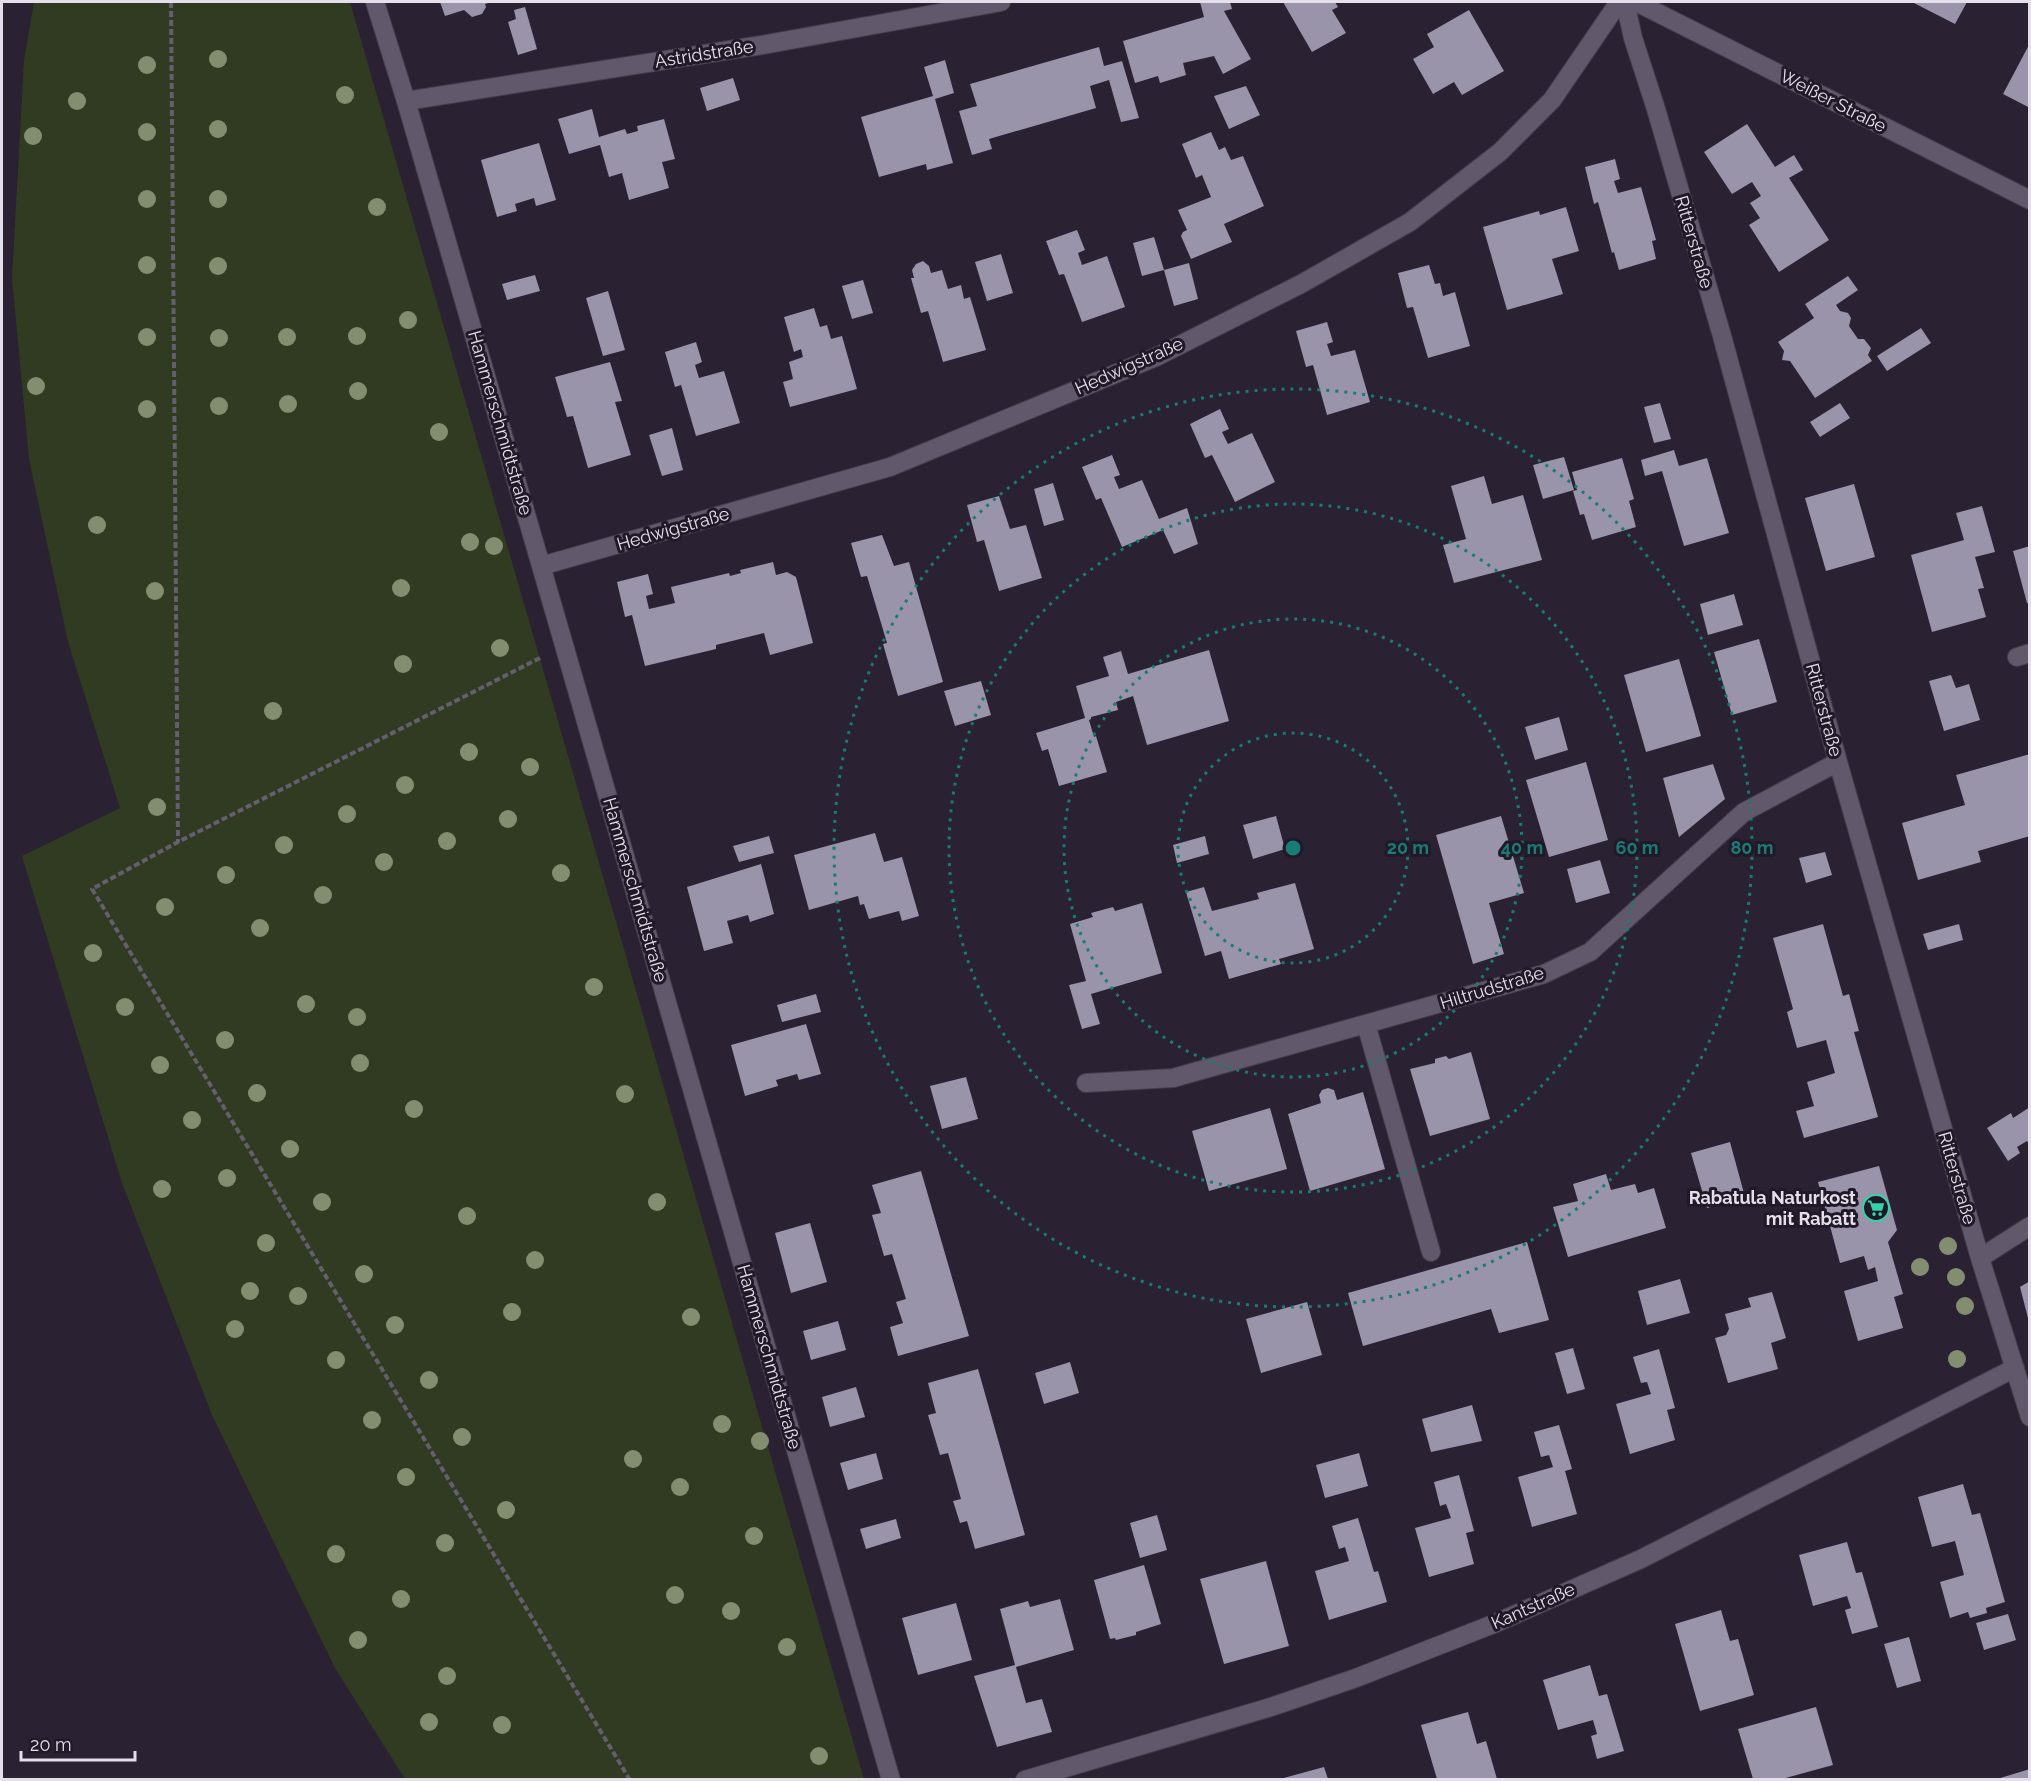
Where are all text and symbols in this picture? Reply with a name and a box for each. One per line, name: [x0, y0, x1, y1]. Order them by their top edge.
street label: Astridstraße: [653, 35, 755, 72]
street label: Weißer Straße: [1777, 65, 1890, 137]
street label: Ritterstraße: [1671, 193, 1718, 291]
street label: Hammerschmidtstraße: [464, 328, 537, 518]
street label: Hedwigstraße: [1072, 332, 1186, 399]
street label: Hedwigstraße: [614, 502, 732, 555]
street label: Ritterstraße: [1802, 661, 1847, 759]
street label: Hammerschmidtstraße: [599, 795, 672, 985]
text: 20 m: [1387, 837, 1429, 858]
text: 40 m: [1501, 837, 1543, 858]
text: 60 m: [1615, 837, 1659, 858]
text: 80 m: [1730, 837, 1774, 858]
centre of rings: [1283, 838, 1303, 858]
street label: Hiltrudstraße: [1437, 962, 1547, 1013]
street label: Ritterstraße: [1934, 1129, 1981, 1227]
place label: Rabatula Naturkost mit Rabatt: [1689, 1187, 1856, 1229]
supermarket icon: Rabatula Naturkost mit Rabatt: [1861, 1193, 1891, 1223]
street label: Hammerschmidtstraße: [733, 1262, 806, 1452]
street label: Kantstraße: [1488, 1578, 1578, 1633]
scale bar: [21, 1724, 135, 1762]
text: 20 m: [30, 1734, 72, 1755]

